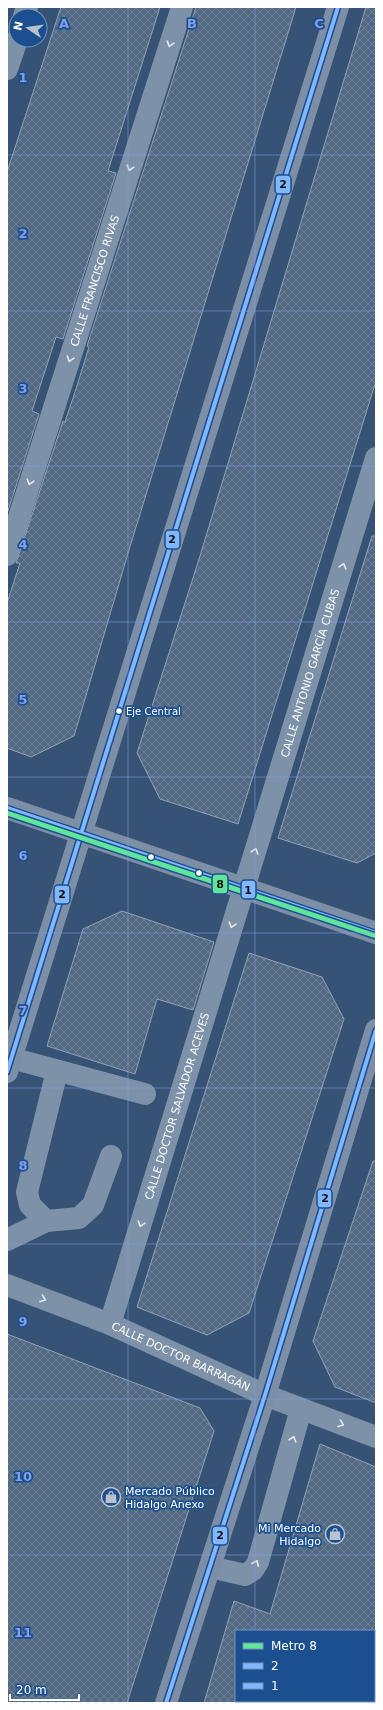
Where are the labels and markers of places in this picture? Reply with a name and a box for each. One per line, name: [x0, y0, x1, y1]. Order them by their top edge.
marker: Eje Central: [114, 706, 124, 716]
place label: Eje Central: [126, 706, 181, 717]
unlabelled marker: [146, 852, 156, 862]
unlabelled marker: [194, 868, 204, 878]
place label: Mercado Público Hidalgo Anexo: [125, 1485, 215, 1511]
shop icon: Mercado Público Hidalgo Anexo: [100, 1486, 122, 1508]
place label: Mi Mercado Hidalgo: [258, 1522, 321, 1548]
shop icon: Mi Mercado Hidalgo: [324, 1523, 346, 1545]

